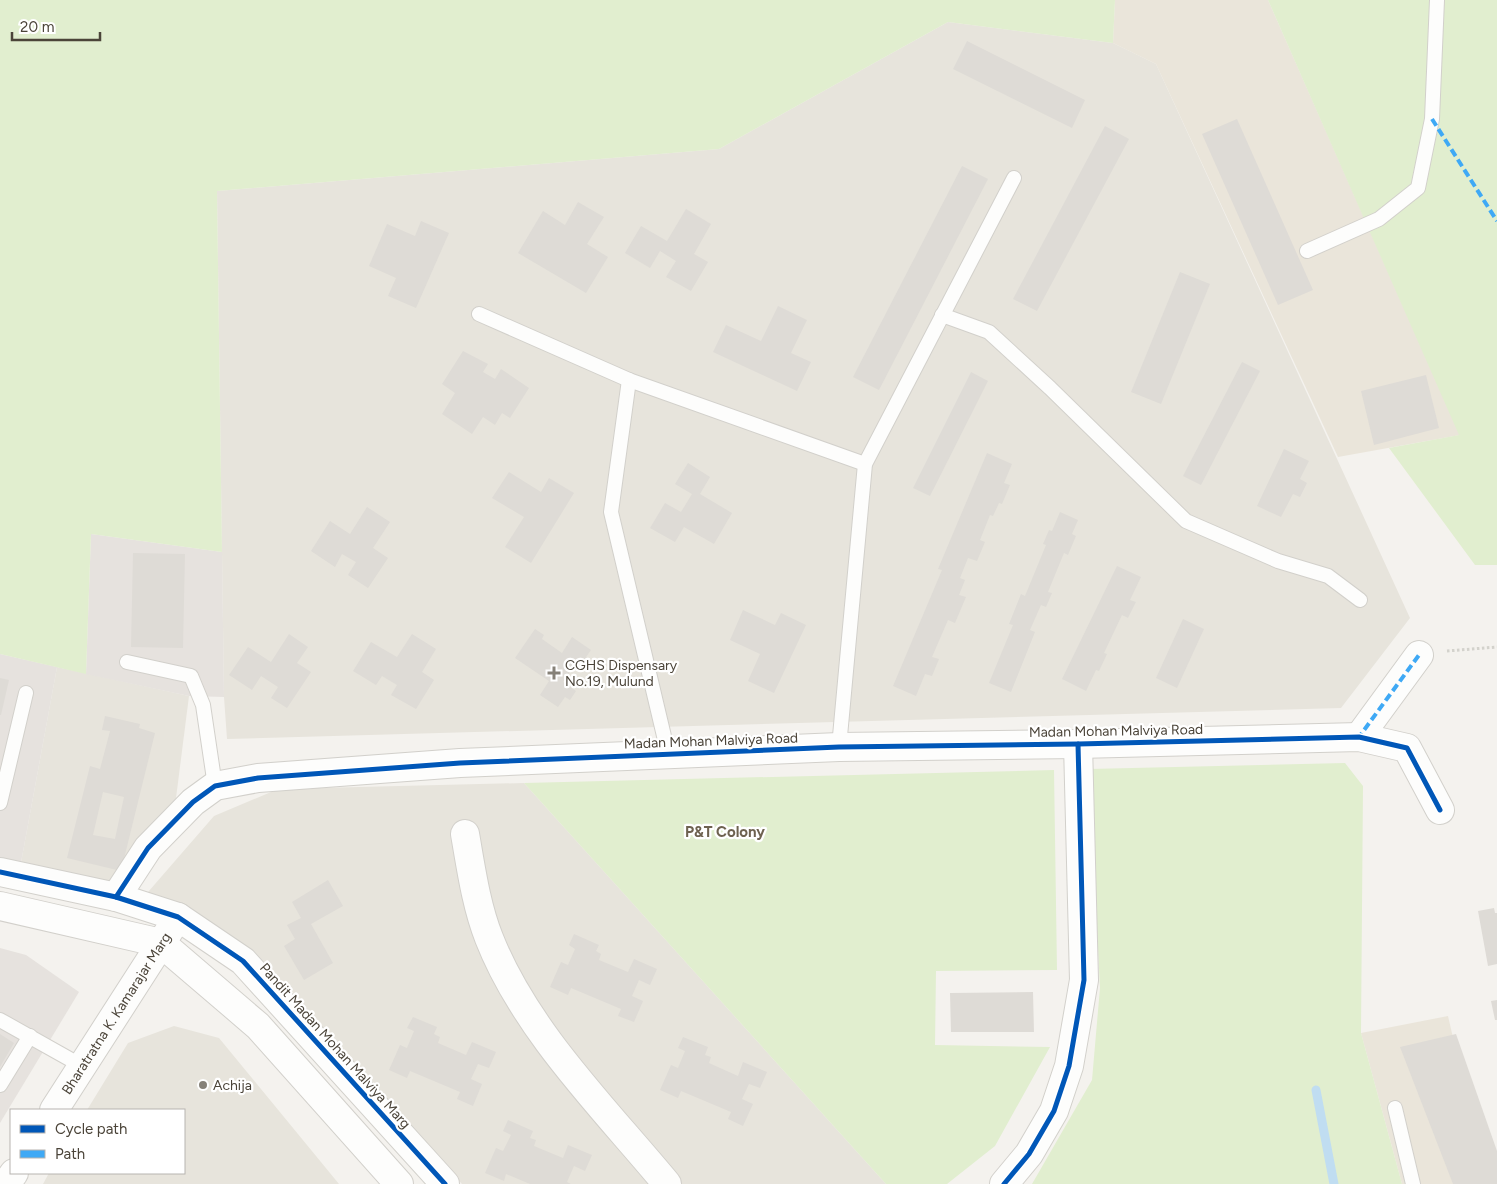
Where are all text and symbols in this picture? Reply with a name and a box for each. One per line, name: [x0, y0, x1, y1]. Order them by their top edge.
scale bar: [12, 10, 100, 42]
text: 20 m: [20, 18, 54, 36]
place label: CGHS Dispensary No.19, Mulund: [565, 657, 678, 690]
marker: CGHS Dispensary No.19, Mulund: [547, 666, 561, 680]
street label: Madan Mohan Malviya Road: [1029, 721, 1203, 741]
street label: Madan Mohan Malviya Road: [624, 729, 798, 753]
district label: P&T Colony: [685, 823, 765, 841]
street label: Bharatratna K. Kamarajar Marg: [58, 929, 174, 1097]
street label: Pandit Madan Mohan Malviya Marg: [256, 960, 414, 1132]
place label: Achija: [213, 1077, 252, 1094]
marker: Achija: [197, 1079, 209, 1091]
legend: [10, 1109, 185, 1174]
text: Cycle path: [55, 1120, 127, 1138]
text: Path: [55, 1145, 85, 1163]

